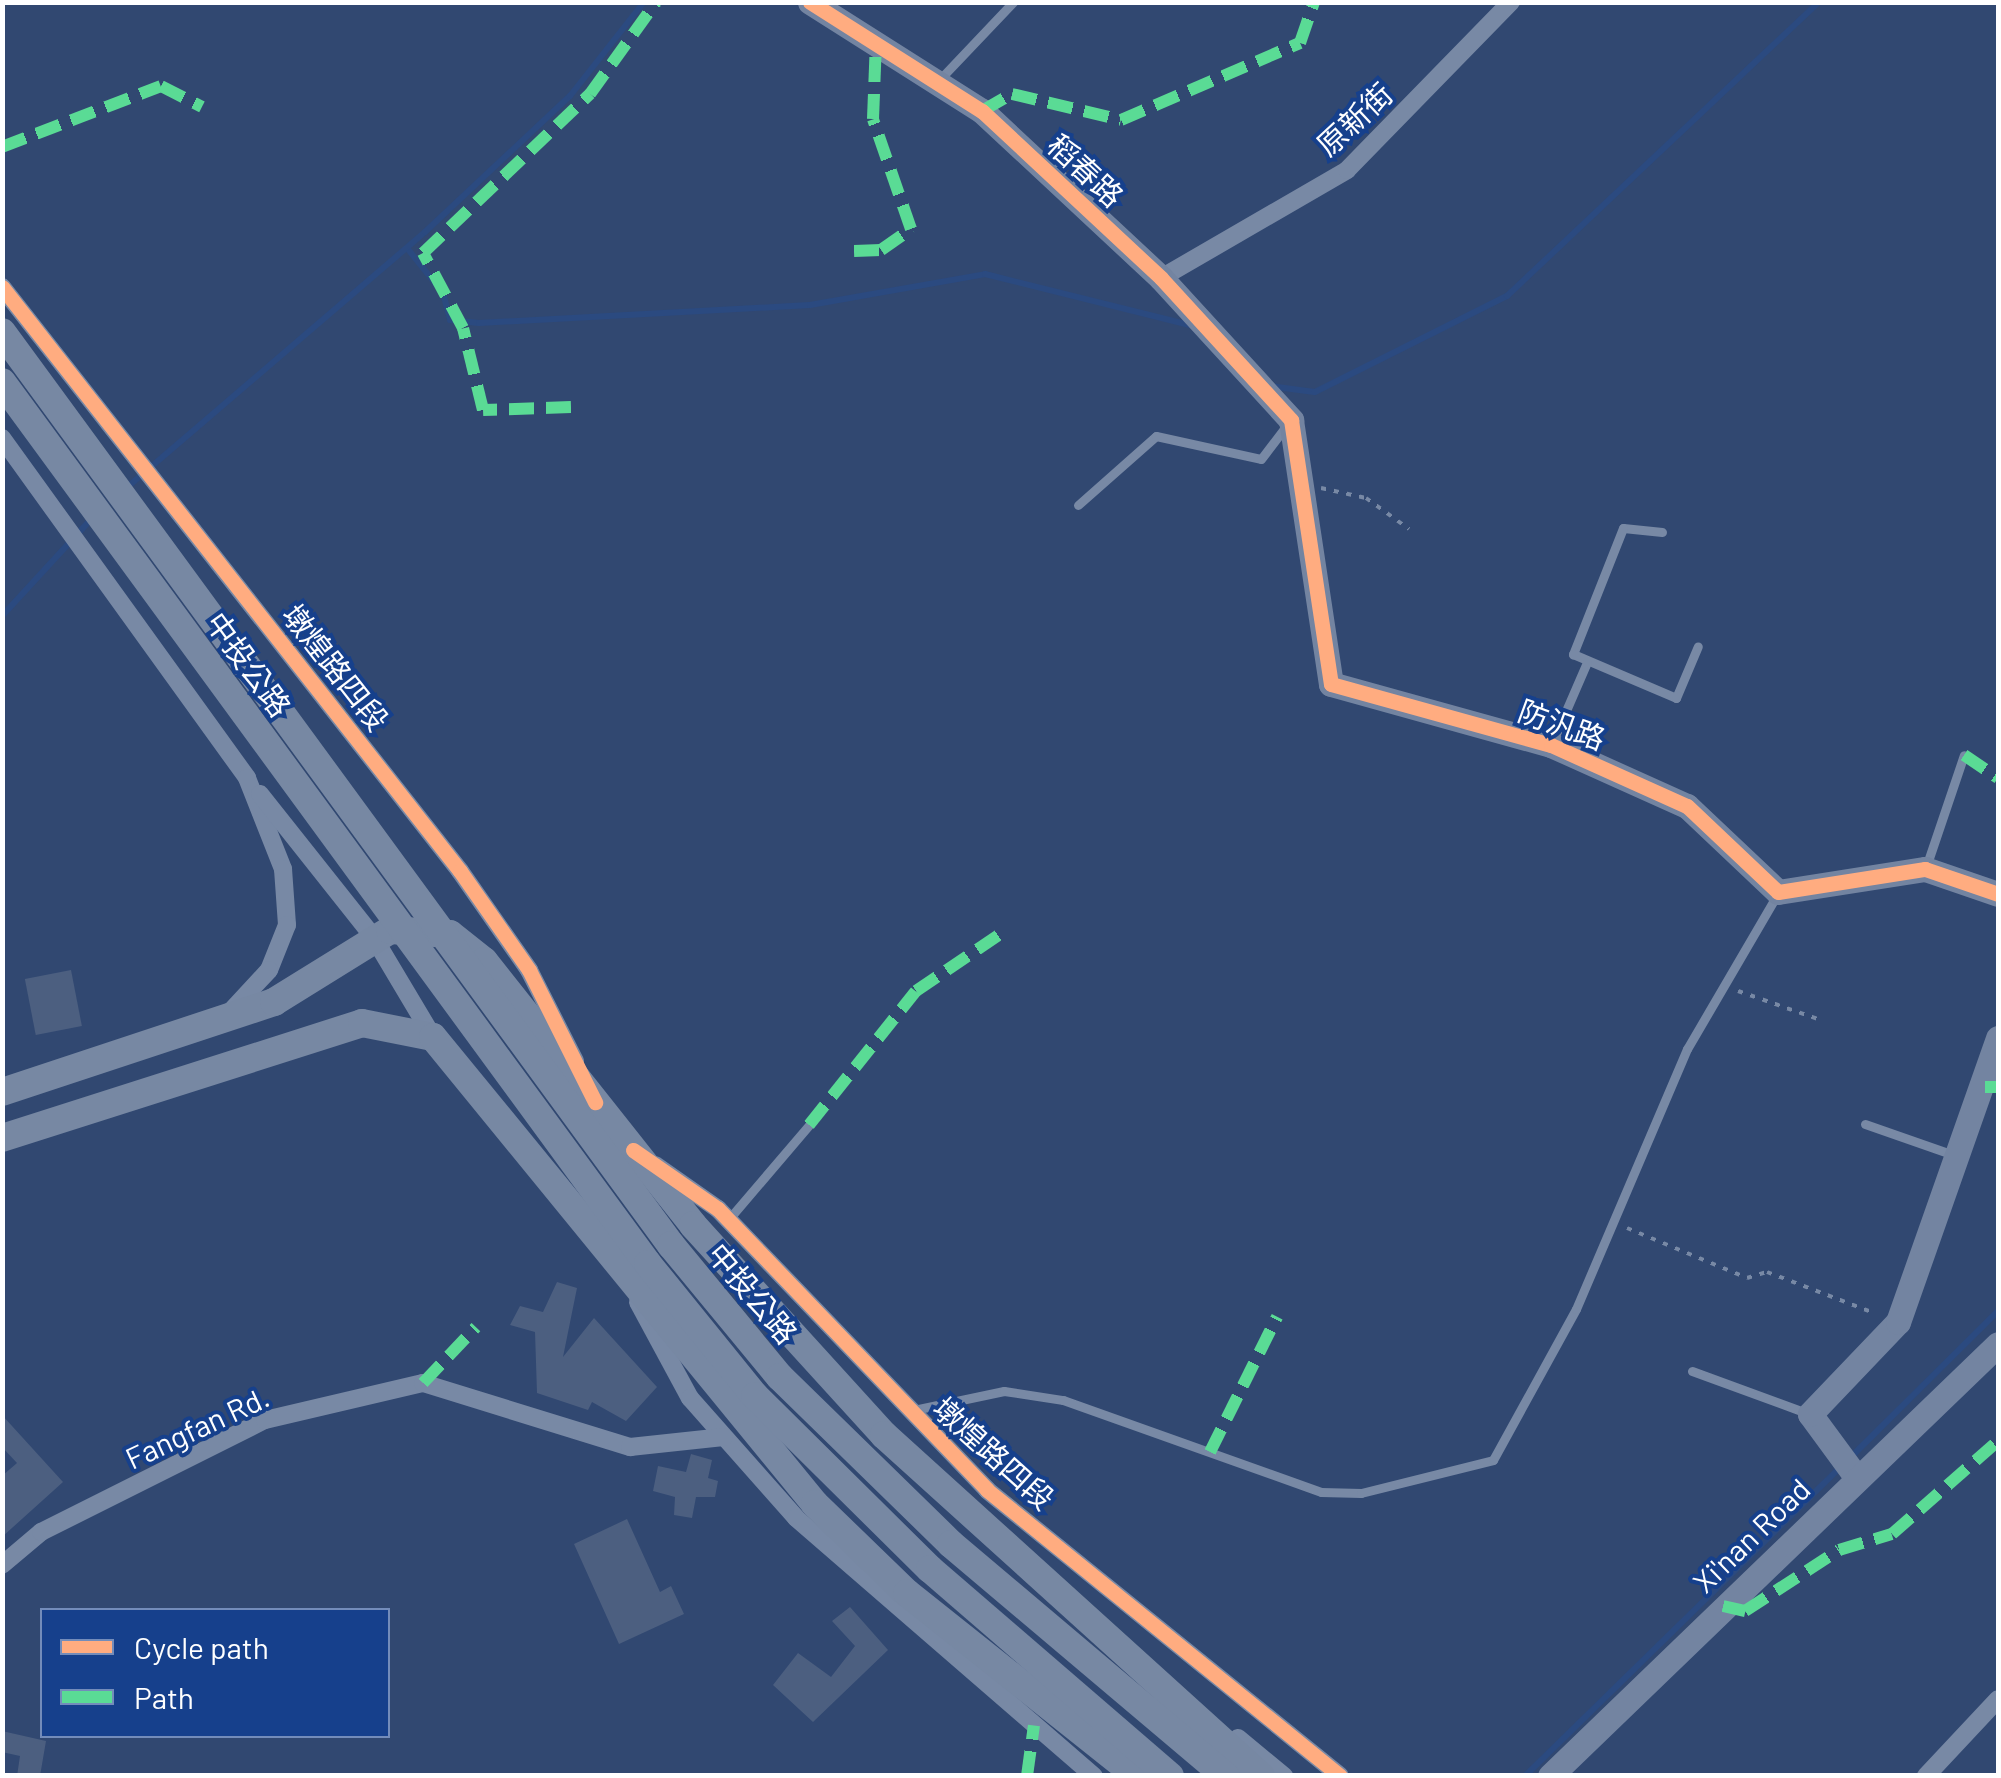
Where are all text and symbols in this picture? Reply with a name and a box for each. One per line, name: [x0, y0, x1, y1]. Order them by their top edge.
street label: 原新街: [1309, 75, 1399, 163]
street label: 稻春路: [1041, 126, 1131, 214]
street label: 墩煌路四段: [276, 597, 396, 737]
street label: 中投公路: [199, 605, 299, 723]
street label: 防汎路: [1514, 692, 1610, 756]
street label: 中投公路: [701, 1235, 805, 1351]
street label: Fangfan Rd.: [119, 1378, 275, 1476]
street label: 墩煌路四段: [926, 1389, 1062, 1517]
street label: Xi'nan Road: [1685, 1470, 1817, 1600]
legend: [40, 1608, 390, 1738]
text: Cycle path: [134, 1629, 269, 1665]
text: Path: [134, 1679, 194, 1715]

